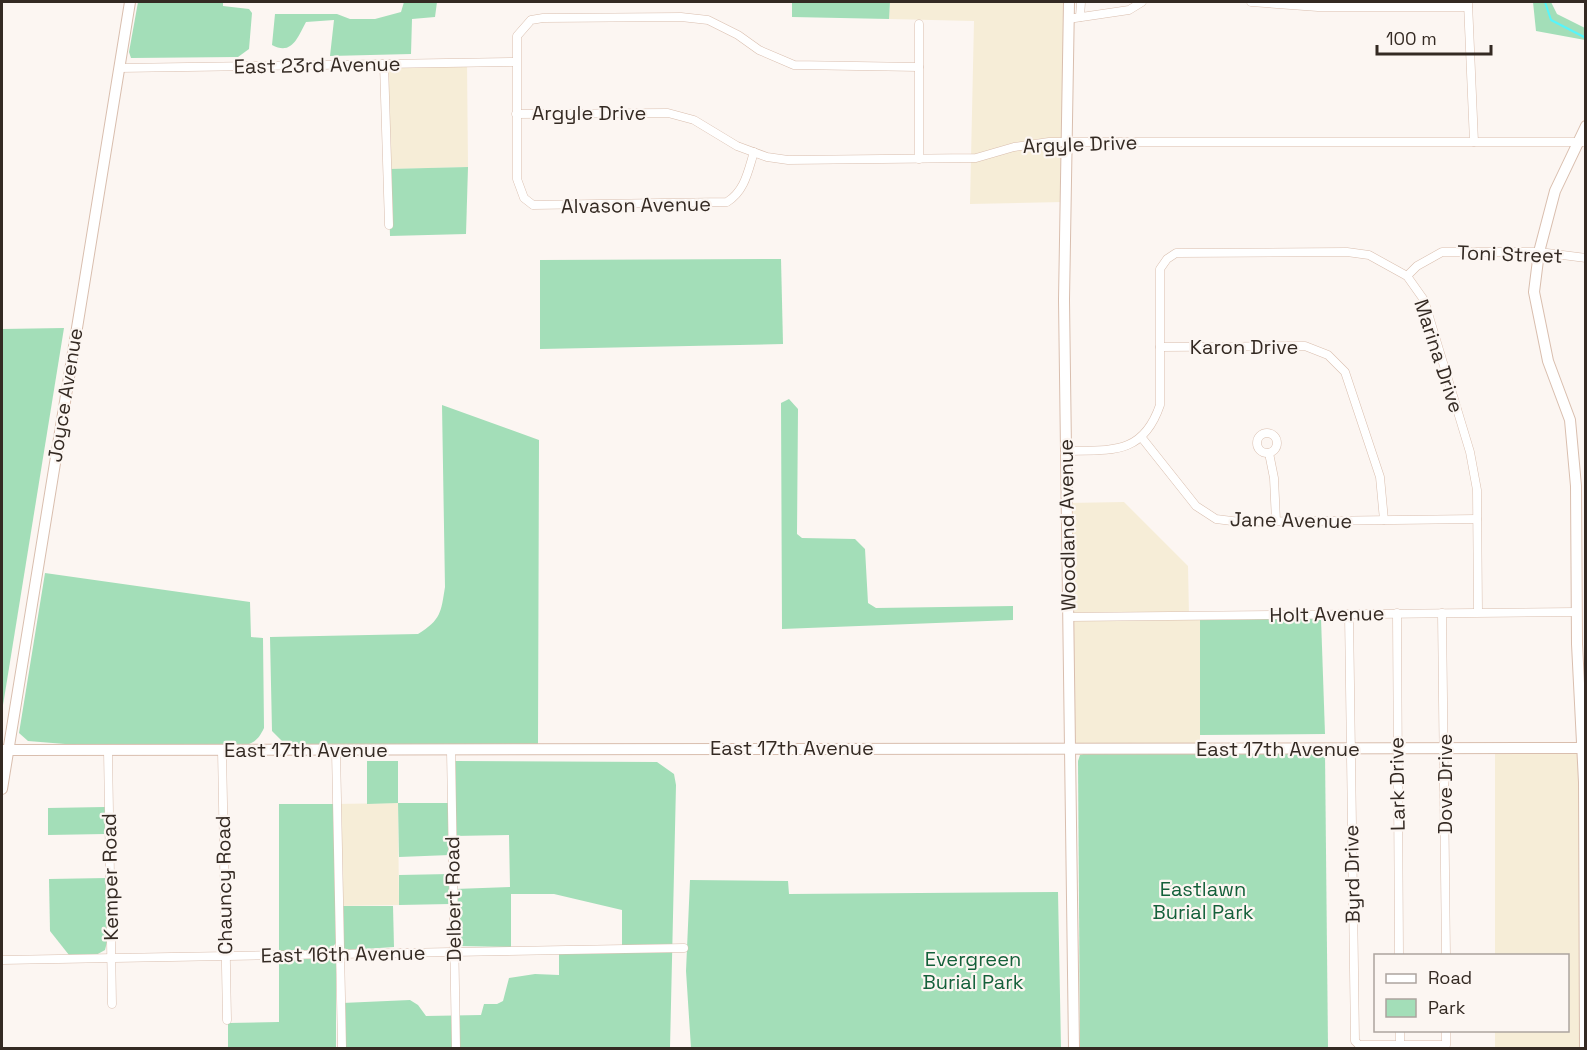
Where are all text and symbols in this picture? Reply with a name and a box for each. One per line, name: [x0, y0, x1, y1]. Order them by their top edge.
scale bar: [1377, 18, 1491, 56]
text: 100 m: [1386, 27, 1437, 50]
street label: East 23rd Avenue: [233, 51, 401, 79]
street label: Argyle Drive: [532, 100, 646, 126]
street label: Argyle Drive: [1022, 129, 1138, 159]
street label: Alvason Avenue: [561, 191, 711, 219]
street label: Toni Street: [1457, 239, 1563, 269]
street label: Marina Drive: [1408, 296, 1470, 416]
street label: Joyce Avenue: [42, 326, 88, 464]
street label: Karon Drive: [1190, 334, 1298, 360]
street label: Woodland Avenue: [1053, 439, 1081, 611]
street label: Jane Avenue: [1230, 506, 1352, 534]
street label: Holt Avenue: [1269, 600, 1385, 628]
street label: Dove Drive: [1432, 734, 1458, 834]
street label: East 17th Avenue: [710, 735, 874, 761]
street label: East 17th Avenue: [1196, 736, 1360, 762]
street label: East 17th Avenue: [224, 737, 388, 763]
street label: Lark Drive: [1383, 737, 1411, 831]
street label: Kemper Road: [96, 813, 124, 941]
street label: Chauncy Road: [210, 815, 238, 955]
street label: Byrd Drive: [1338, 824, 1366, 924]
street label: Delbert Road: [439, 836, 467, 962]
park label: Eastlawn Burial Park: [1152, 876, 1254, 925]
street label: East 16th Avenue: [260, 940, 426, 968]
park label: Evergreen Burial Park: [922, 946, 1024, 995]
legend: [1374, 954, 1569, 1032]
text: Road: [1428, 966, 1472, 989]
text: Park: [1428, 996, 1466, 1019]

